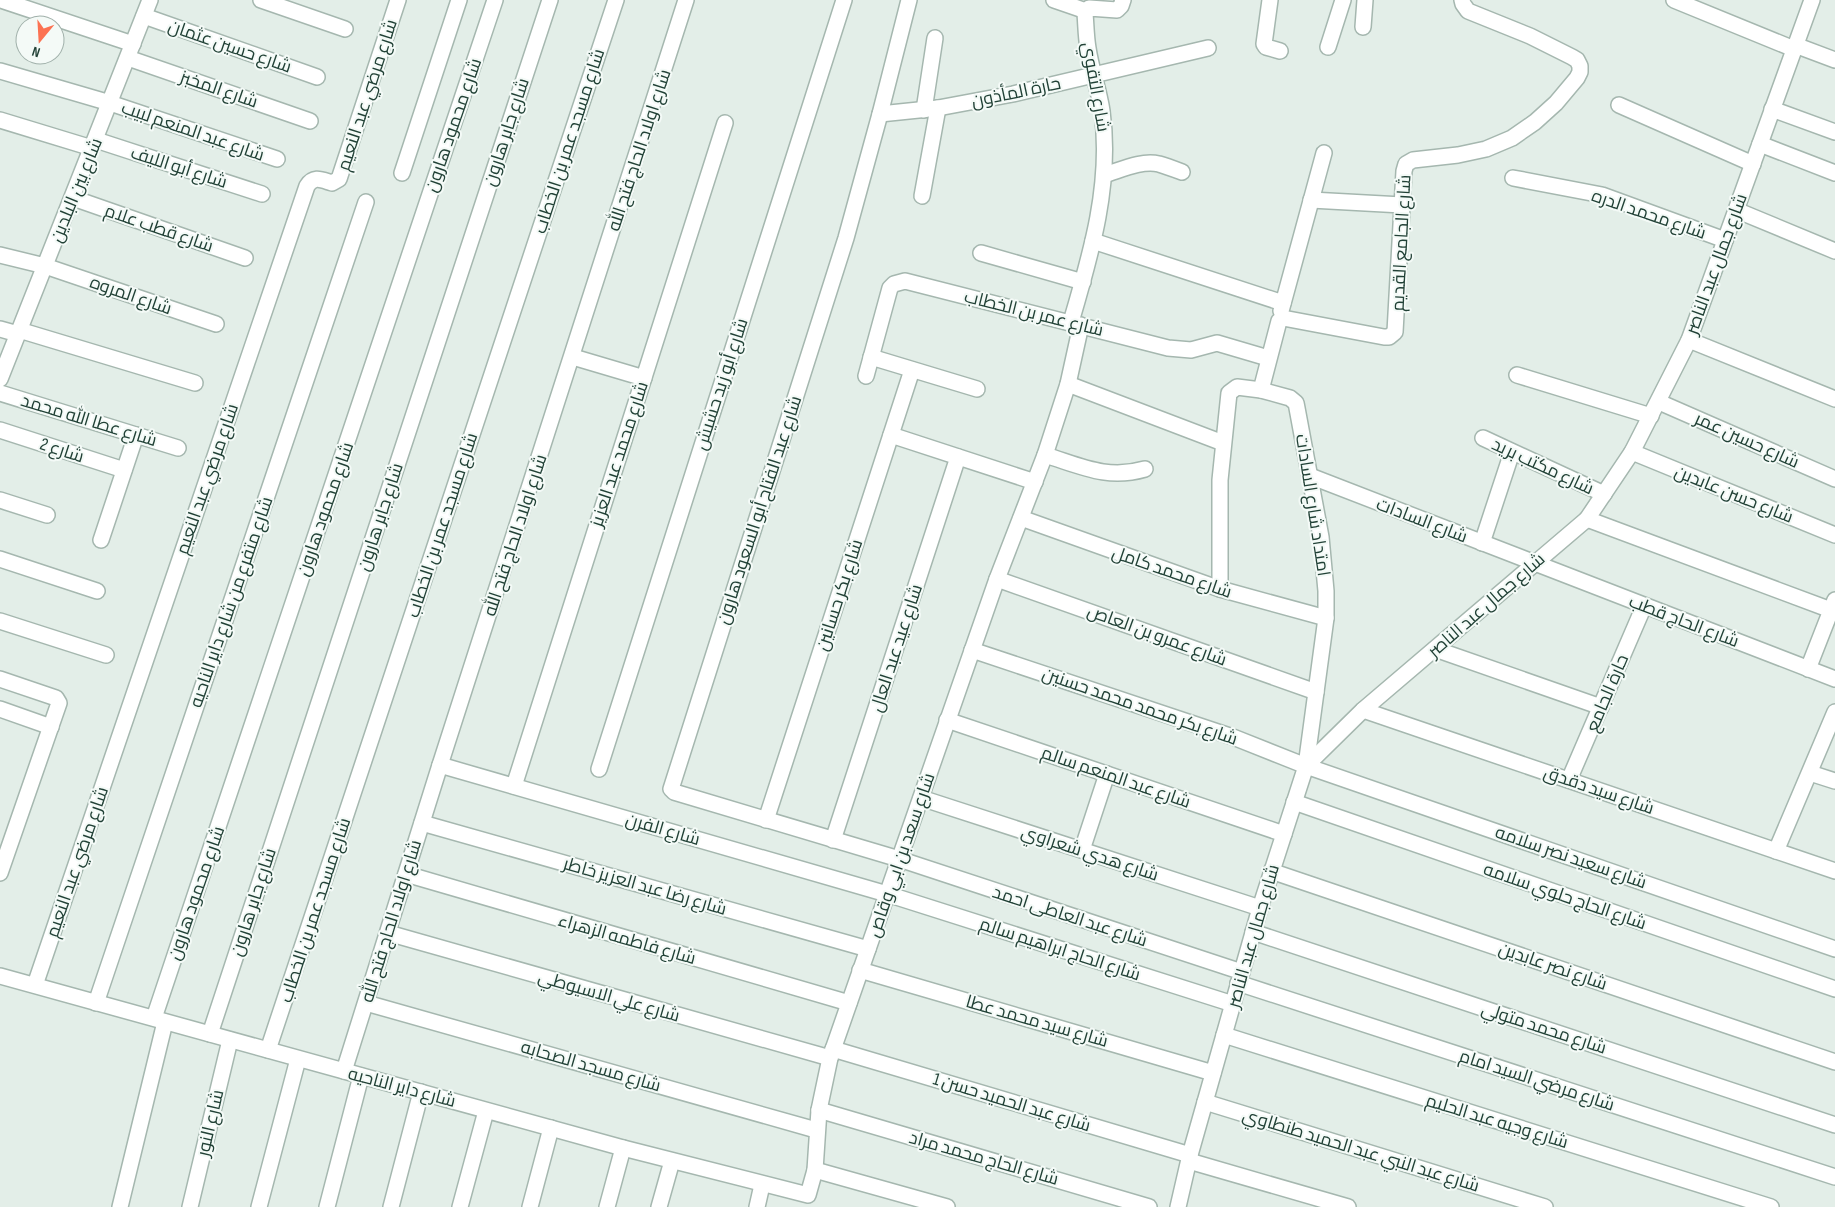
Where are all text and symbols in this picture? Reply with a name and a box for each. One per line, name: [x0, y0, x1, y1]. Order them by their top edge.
north arrow: [15, 15, 65, 65]
street label: شارع حسين عثمان: [165, 15, 294, 78]
street label: شارع مرضي عبد النعيم: [333, 17, 404, 174]
street label: شارع التقوي: [1074, 41, 1114, 134]
text: N: [30, 43, 42, 61]
street label: شارع مسجد عمر بن الخطاب: [530, 46, 610, 237]
street label: شارع محمود هارون: [421, 55, 487, 195]
street label: شارع المخبز: [176, 66, 261, 114]
street label: شارع اولاد الحاج فتح الله: [601, 66, 677, 234]
street label: حارة المأذون: [969, 72, 1063, 112]
street label: شارع جابر هارون: [479, 76, 535, 189]
street label: شارع عبد المنعم لبيب: [118, 97, 267, 167]
street label: شارع بين البلدين: [46, 135, 108, 246]
street label: شارع أبو الليف: [128, 141, 230, 194]
street label: شارع الجامع القديم: [1387, 174, 1417, 312]
street label: شارع محمد الدره: [1589, 185, 1709, 245]
street label: شارع جمال عبد الناصر: [1681, 191, 1753, 339]
street label: شارع قطب علام: [101, 200, 216, 258]
street label: شارع المروه: [87, 272, 175, 320]
street label: شارع عمر بن الخطاب: [962, 286, 1106, 342]
street label: شارع أبو زيد حشيش: [689, 315, 754, 453]
street label: شارع محمد عبد العزيز: [586, 379, 654, 531]
street label: شارع عطا الله محمد: [18, 388, 160, 452]
street label: شارع عبد الفتاح أبو السعود هارون: [712, 393, 807, 627]
street label: شارع مرضي عبد النعيم: [172, 401, 245, 558]
street label: شارع حسين عمر: [1690, 408, 1802, 474]
street label: شارع مسجد عمر بن الخطاب: [403, 430, 483, 621]
street label: امتداد شارع السادات: [1290, 432, 1334, 578]
street label: شارع 2: [37, 434, 87, 468]
street label: شارع مكتب بريد: [1488, 434, 1597, 500]
street label: شارع محمود هارون: [293, 439, 359, 579]
street label: شارع اولاد الحاج فتح الله: [477, 451, 553, 619]
street label: شارع جابر هارون: [353, 461, 409, 574]
street label: شارع حسن عابدين: [1671, 461, 1796, 529]
street label: شارع السادات: [1373, 493, 1470, 548]
street label: شارع متفرع من شارع داير الناحيه: [185, 494, 278, 711]
street label: شارع بكر حسانين: [812, 537, 868, 654]
street label: شارع محمد كامل: [1109, 542, 1235, 604]
street label: شارع جمال عبد الناصر: [1423, 549, 1550, 663]
street label: شارع عيد عبد العال: [866, 582, 928, 715]
street label: شارع الحاج قطب: [1626, 591, 1742, 653]
street label: شارع عمرو بن العاص: [1084, 600, 1229, 671]
street label: حارة الجامع: [1582, 651, 1634, 736]
street label: شارع بكر محمد محمد حسنين: [1039, 663, 1240, 751]
street label: شارع عبد المنعم سالم: [1038, 742, 1193, 814]
street label: شارع سيد دقدق: [1541, 762, 1657, 820]
street label: شارع سعد بن ابي وقاص: [863, 770, 942, 941]
street label: شارع مرضي عبد النعيم: [42, 784, 115, 941]
street label: شارع الفرن: [623, 809, 702, 851]
street label: شارع مسجد عمر بن الخطاب: [276, 815, 356, 1006]
street label: شارع هدي شعراوي: [1018, 821, 1161, 888]
street label: شارع سعيد نصر سلامه: [1492, 822, 1649, 894]
street label: شارع محمود هارون: [164, 823, 230, 963]
street label: شارع اولاد الحاج فتح الله: [355, 837, 427, 1005]
street label: شارع جابر هارون: [226, 846, 282, 959]
street label: شارع رضا عبد العزيز خاطر: [559, 853, 729, 921]
street label: شارع الحاج حلوي سلامه: [1480, 859, 1649, 937]
street label: شارع جمال عبد الناصر: [1223, 862, 1285, 1012]
street label: شارع عبد العاطى احمد: [990, 882, 1150, 952]
street label: شارع فاطمه الزهراء: [555, 910, 698, 970]
street label: شارع الحاج ابراهيم سالم: [976, 913, 1143, 986]
street label: شارع نصر عابدين: [1496, 938, 1610, 996]
street label: شارع علي الاسيوطي: [535, 966, 682, 1030]
street label: شارع سيد محمد عطا: [963, 991, 1110, 1053]
street label: شارع محمد متولي: [1478, 998, 1609, 1061]
street label: شارع مسجد الصحابه: [518, 1036, 663, 1097]
street label: شارع مرضي السيد امام: [1456, 1045, 1617, 1117]
street label: شارع داير الناحيه: [346, 1063, 458, 1113]
street label: شارع عبد الحميد حسن 1: [930, 1069, 1093, 1137]
street label: شارع النور: [192, 1088, 229, 1160]
street label: شارع وجيه عبد الحليم: [1423, 1090, 1571, 1154]
street label: شارع عبد النبي عبد الحميد طنطاوي: [1239, 1104, 1482, 1199]
street label: شارع الحاج محمد مراد: [906, 1127, 1061, 1191]

